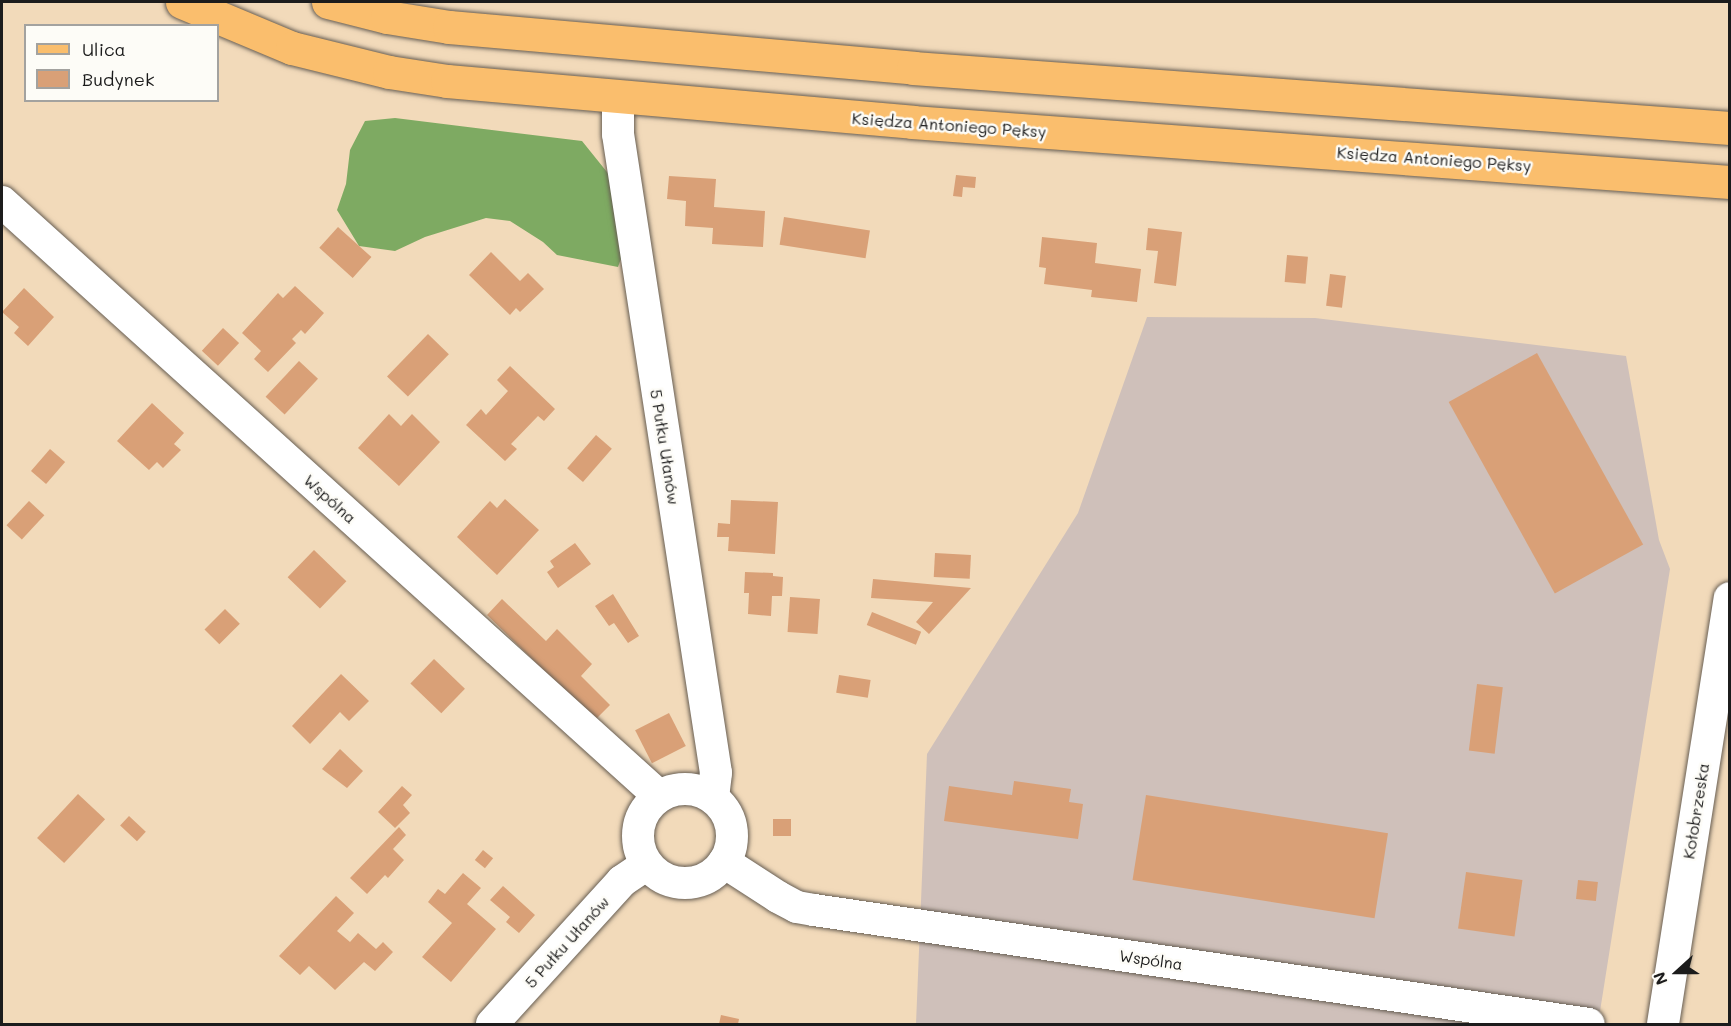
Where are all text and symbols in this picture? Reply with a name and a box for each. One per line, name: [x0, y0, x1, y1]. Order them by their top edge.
legend: [24, 24, 219, 102]
text: Ulica: [82, 37, 126, 61]
text: Budynek: [82, 67, 155, 91]
street label: Księdza Antoniego Pęksy: [851, 109, 1047, 141]
street label: Księdza Antoniego Pęksy: [1336, 143, 1532, 175]
street label: 5 Pułku Ułanów: [646, 388, 684, 506]
street label: Wspólna: [300, 470, 360, 528]
street label: Kołobrzeska: [1679, 762, 1713, 860]
street label: 5 Pułku Ułanów: [521, 892, 613, 992]
north arrow: [1647, 942, 1707, 1002]
street label: Wspólna: [1118, 946, 1184, 974]
text: N: [1648, 969, 1672, 988]

